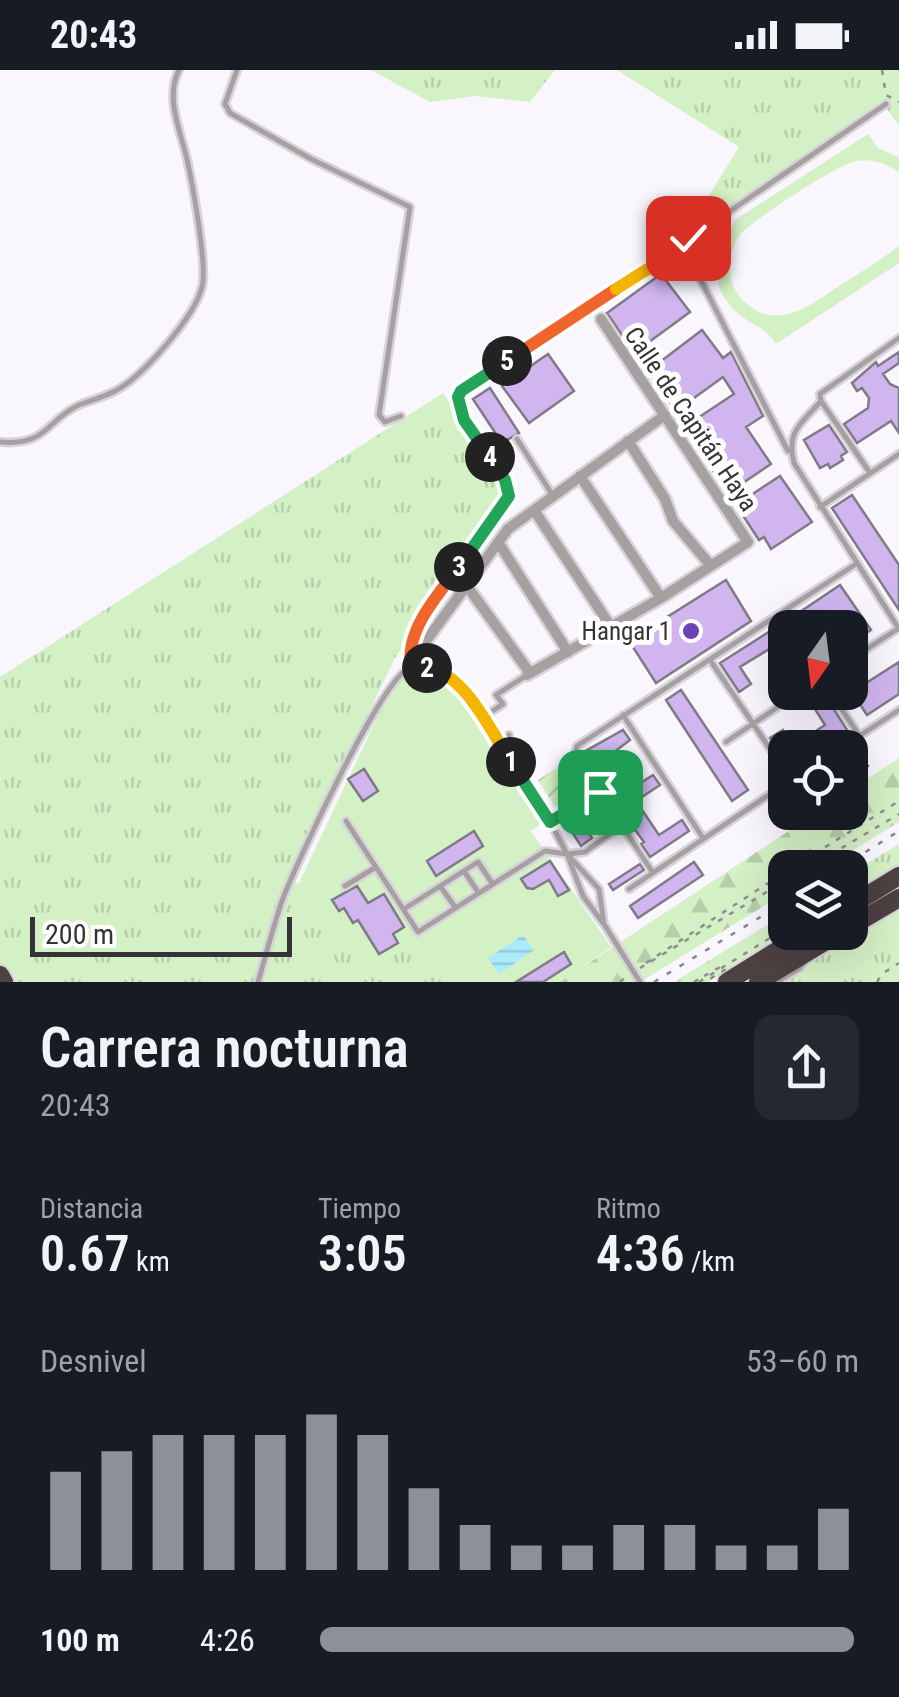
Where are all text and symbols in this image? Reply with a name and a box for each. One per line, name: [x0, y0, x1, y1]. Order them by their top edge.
text: 20:43: [50, 13, 137, 57]
pin: [646, 196, 731, 281]
icon: check: [661, 211, 716, 266]
street label: Calle de Capitán Haya: [619, 321, 763, 517]
pin: 5: [482, 336, 532, 386]
text: 5: [500, 344, 514, 377]
pin: 4: [465, 432, 515, 482]
text: 4: [483, 440, 497, 473]
pin: 3: [434, 542, 484, 592]
text: 3: [452, 550, 466, 583]
north arrow: [768, 610, 868, 710]
map controls: [768, 610, 868, 950]
place label: Hangar 1: [581, 617, 671, 646]
marker: Hangar 1: [680, 620, 702, 642]
pin: 2: [402, 643, 452, 693]
text: 2: [420, 651, 434, 684]
button: locate: [768, 730, 868, 830]
pin: 1: [486, 737, 536, 787]
text: 1: [504, 745, 518, 778]
pin: [558, 750, 643, 835]
icon: arrive: [573, 765, 628, 820]
button: layers: [768, 850, 868, 950]
scale bar: [30, 912, 292, 956]
text: 200 m: [45, 918, 114, 951]
button: share: [754, 1015, 859, 1120]
text: Carrera nocturna: [40, 1016, 409, 1080]
text: 20:43: [40, 1086, 111, 1124]
text: Distancia: [40, 1192, 143, 1225]
text: Tiempo: [318, 1192, 401, 1225]
text: Ritmo: [596, 1192, 661, 1225]
text: 0.67: [40, 1225, 130, 1283]
text: 3:05: [318, 1225, 407, 1283]
text: 4:36: [596, 1225, 685, 1283]
text: km: [130, 1245, 170, 1278]
text: /km: [685, 1245, 735, 1278]
text: Desnivel: [40, 1342, 147, 1380]
text: 53–60 m: [746, 1342, 859, 1380]
text: 100 m: [40, 1621, 120, 1659]
text: 4:26: [200, 1621, 255, 1659]

